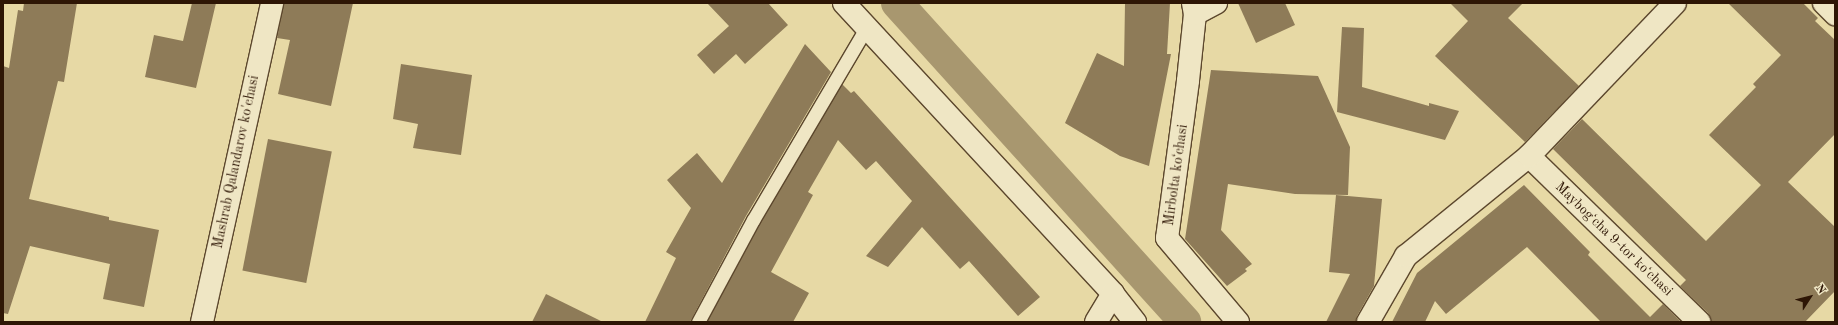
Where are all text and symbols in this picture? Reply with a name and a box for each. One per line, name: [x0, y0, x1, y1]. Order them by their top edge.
street label: Mashrab Qalandarov ko'chasi: [209, 74, 263, 250]
street label: Mirbolta koʻchasi: [1161, 123, 1191, 227]
street label: Maybogʻcha 9-tor koʻchasi: [1552, 178, 1676, 300]
north arrow: [1790, 277, 1830, 317]
text: N: [1813, 283, 1827, 296]

